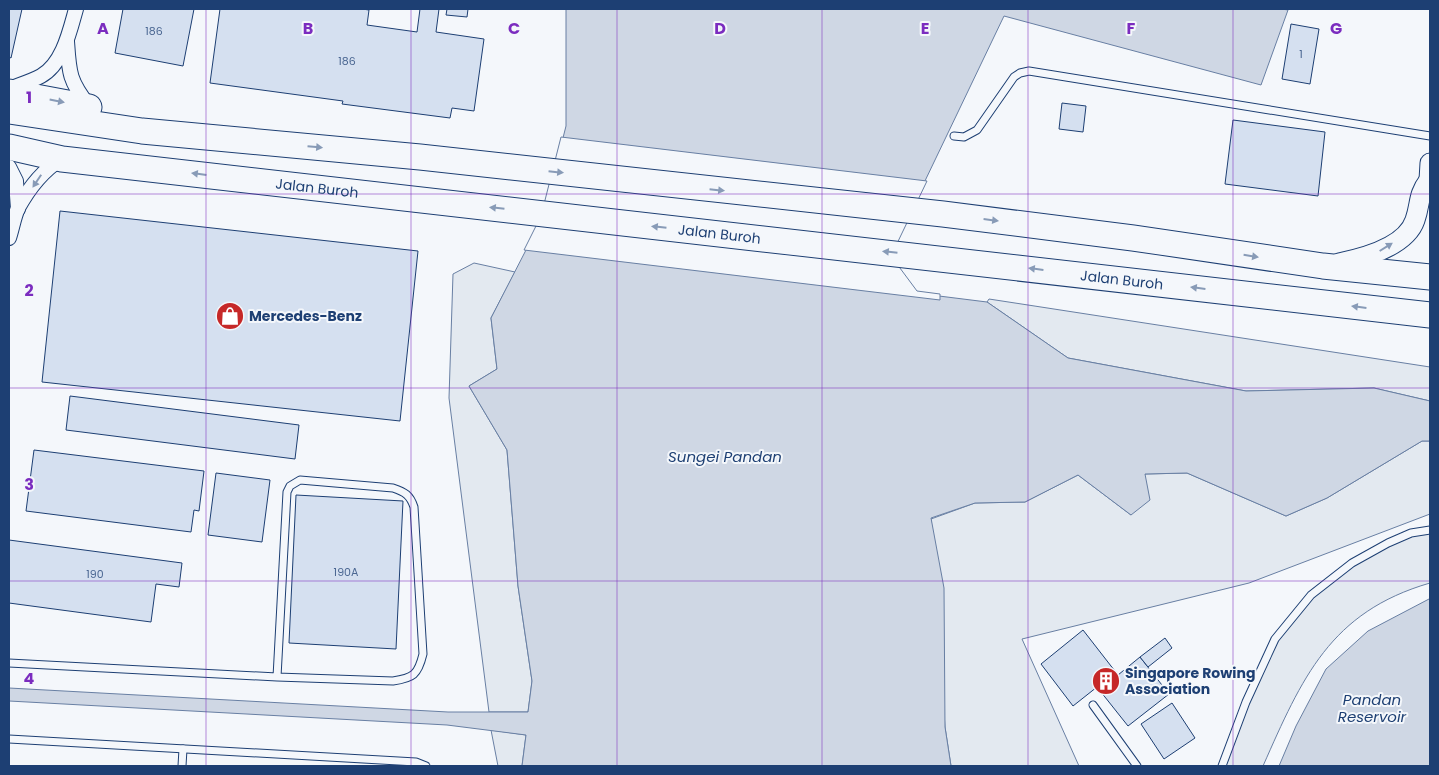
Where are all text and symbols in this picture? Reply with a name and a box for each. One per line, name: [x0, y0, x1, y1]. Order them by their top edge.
text: A: [97, 17, 109, 40]
text: B: [303, 17, 313, 40]
text: C: [508, 17, 520, 40]
text: D: [714, 17, 726, 40]
text: E: [921, 17, 929, 40]
text: F: [1127, 17, 1136, 40]
text: G: [1330, 17, 1342, 40]
house number: 186: [145, 23, 163, 39]
house number: 1: [1299, 46, 1303, 62]
house number: 186: [338, 53, 356, 69]
text: 1: [26, 86, 32, 109]
one-way arrow: [49, 97, 65, 105]
one-way arrow: [307, 143, 323, 151]
one-way arrow: [548, 168, 564, 176]
one-way arrow: [190, 170, 206, 178]
street label: Jalan Buroh: [275, 173, 360, 203]
one-way arrow: [32, 174, 42, 188]
one-way arrow: [709, 186, 725, 194]
one-way arrow: [489, 204, 505, 212]
one-way arrow: [983, 216, 999, 224]
street label: Jalan Buroh: [677, 219, 762, 249]
one-way arrow: [650, 223, 666, 231]
one-way arrow: [1379, 243, 1392, 252]
one-way arrow: [881, 248, 897, 256]
one-way arrow: [1243, 252, 1259, 260]
one-way arrow: [1028, 265, 1044, 273]
street label: Jalan Buroh: [1079, 265, 1164, 295]
text: 2: [24, 279, 34, 302]
one-way arrow: [1189, 284, 1205, 292]
shop icon: Mercedes-Benz: [215, 301, 245, 331]
one-way arrow: [1351, 303, 1367, 311]
place label: Mercedes-Benz: [249, 306, 362, 326]
water label: Sungei Pandan: [668, 446, 782, 467]
text: 3: [24, 473, 34, 496]
house number: 190A: [334, 564, 359, 580]
house number: 190: [86, 566, 104, 582]
place label: Singapore Rowing Association: [1125, 663, 1255, 699]
building icon: Singapore Rowing Association: [1091, 666, 1121, 696]
text: 4: [24, 667, 35, 690]
water label: Pandan Reservoir: [1338, 689, 1407, 727]

